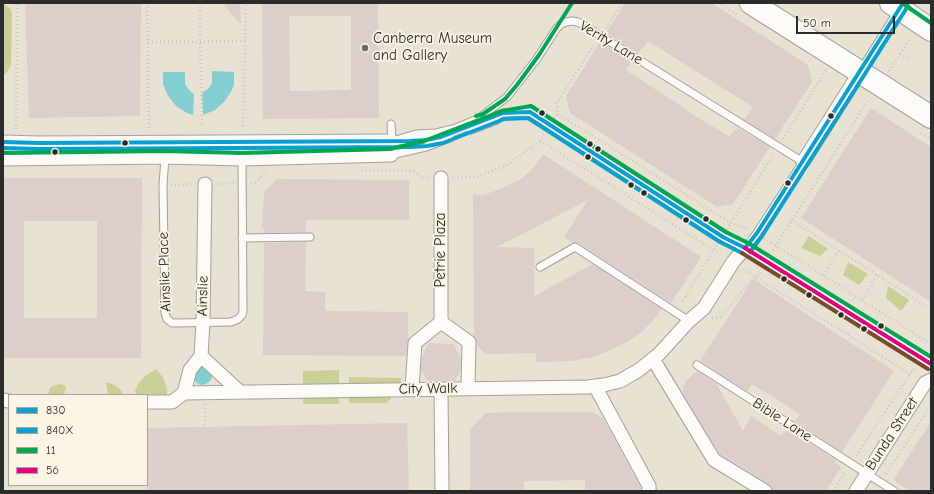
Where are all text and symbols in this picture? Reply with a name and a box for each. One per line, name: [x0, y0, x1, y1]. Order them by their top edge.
scale bar: [798, 8, 897, 34]
text: 50 m: [803, 16, 831, 30]
street label: Verity Lane: [576, 17, 646, 69]
place label: Canberra Museum and Gallery: [373, 30, 492, 65]
marker: Canberra Museum and Gallery: [360, 43, 370, 53]
unlabelled marker: [537, 108, 547, 118]
unlabelled marker: [826, 111, 836, 121]
unlabelled marker: [120, 138, 130, 148]
unlabelled marker: [585, 139, 595, 149]
unlabelled marker: [593, 144, 603, 154]
unlabelled marker: [50, 147, 60, 157]
unlabelled marker: [583, 152, 593, 162]
unlabelled marker: [783, 178, 793, 188]
unlabelled marker: [626, 180, 636, 190]
unlabelled marker: [639, 188, 649, 198]
street label: Petrie Plaza: [432, 213, 450, 287]
unlabelled marker: [701, 214, 711, 224]
unlabelled marker: [681, 215, 691, 225]
street label: Ainslie Place: [155, 232, 175, 312]
unlabelled marker: [779, 274, 789, 284]
street label: Ainslie: [194, 275, 212, 317]
unlabelled marker: [804, 290, 814, 300]
unlabelled marker: [836, 310, 846, 320]
unlabelled marker: [876, 321, 886, 331]
unlabelled marker: [859, 324, 869, 334]
street label: City Walk: [398, 379, 458, 399]
legend: [8, 394, 148, 486]
street label: Bible Lane: [749, 394, 815, 446]
street label: Bunda Street: [862, 394, 922, 474]
text: 830: [46, 403, 66, 417]
text: 840X: [46, 423, 74, 437]
text: 11: [46, 443, 56, 457]
text: 56: [46, 463, 59, 477]

